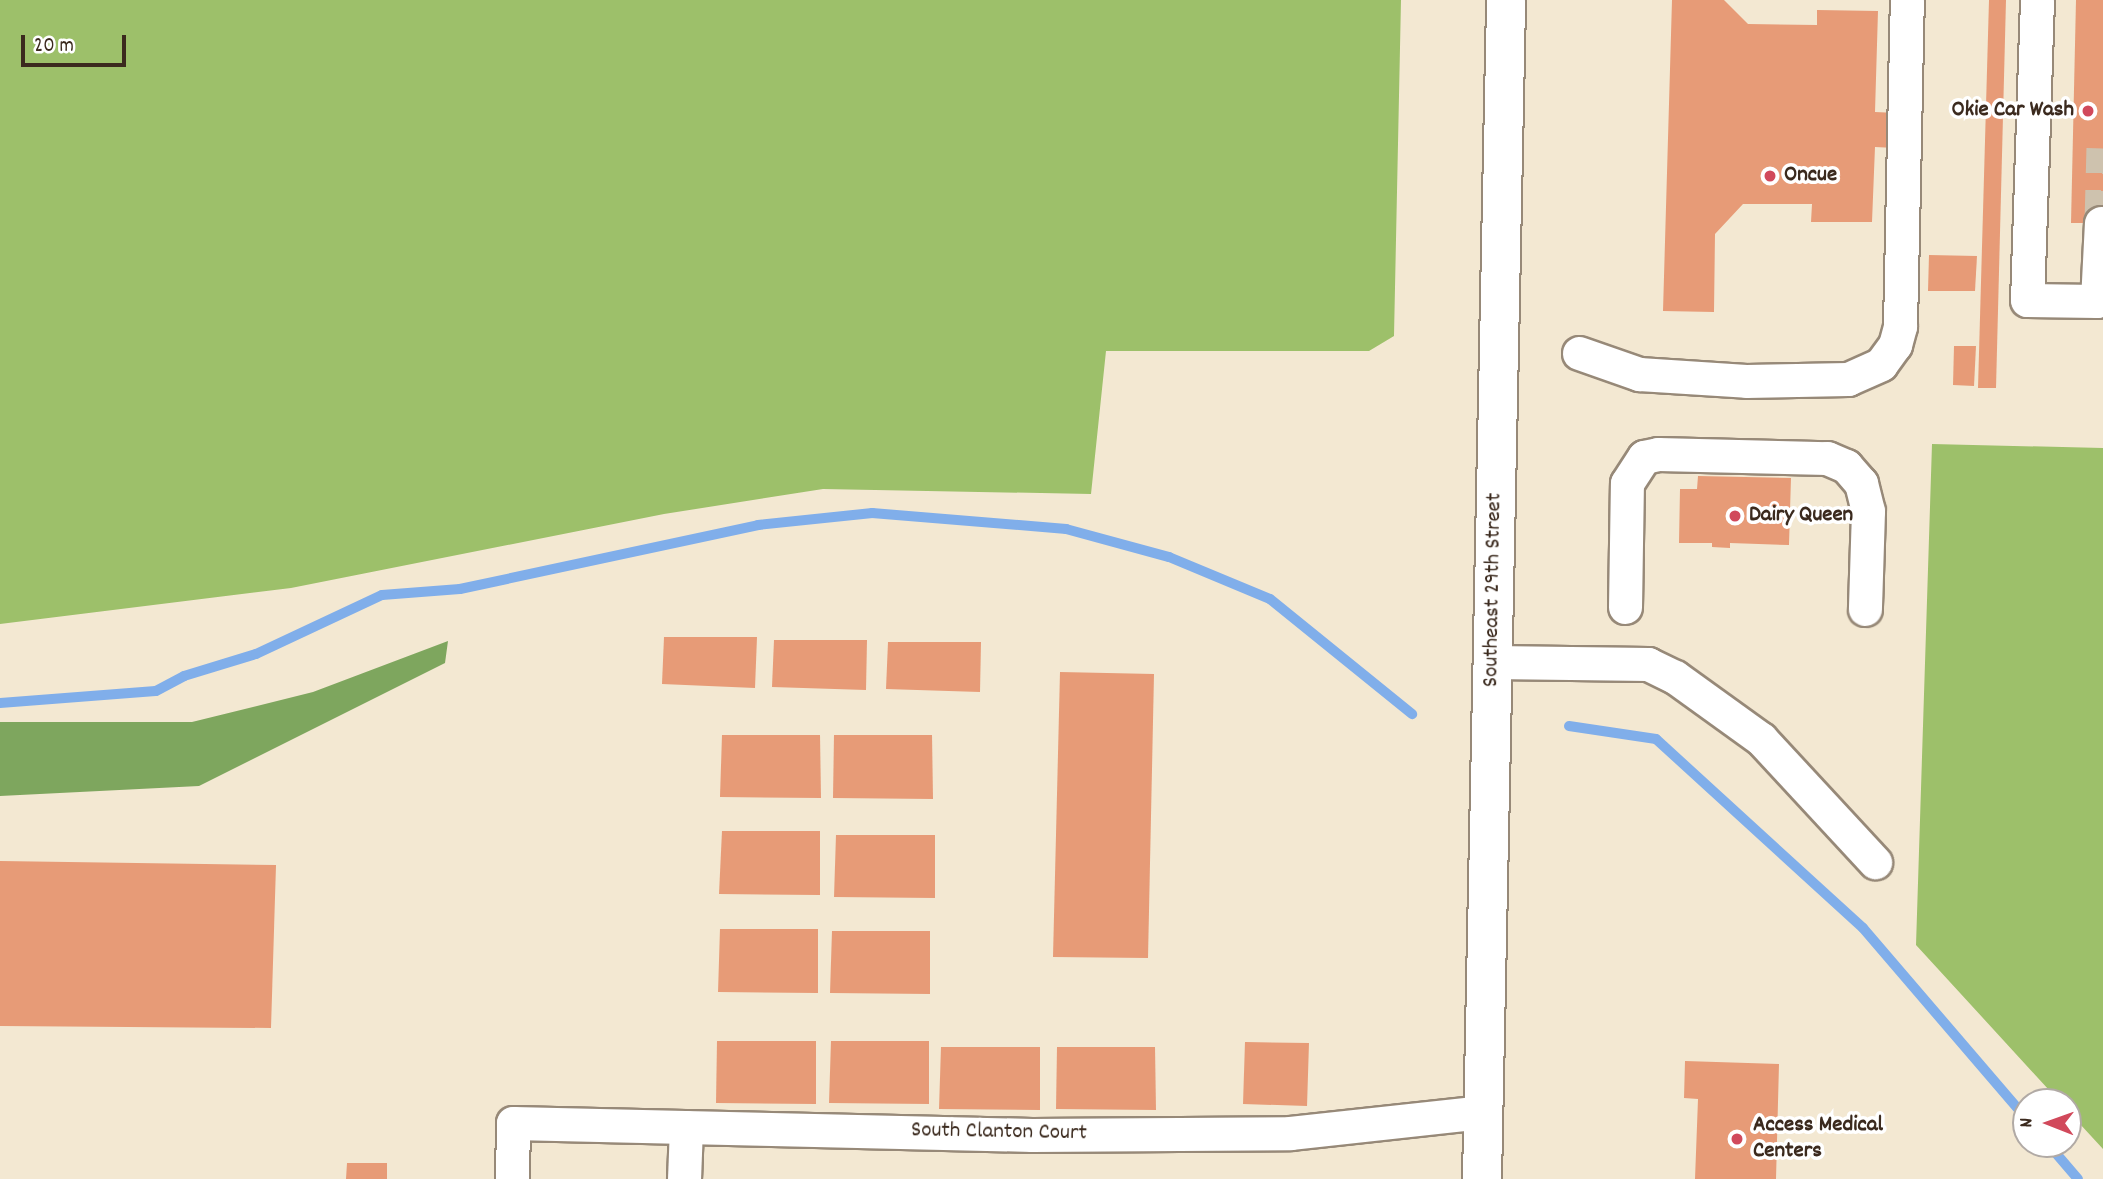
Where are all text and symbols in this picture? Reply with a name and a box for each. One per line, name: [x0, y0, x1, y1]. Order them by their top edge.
scale bar: [24, 21, 130, 65]
text: 20 m: [34, 32, 74, 62]
place label: Okie Car Wash: [1952, 97, 2074, 125]
marker: Okie Car Wash: [2080, 103, 2096, 119]
place label: Oncue: [1784, 162, 1837, 190]
marker: Oncue: [1762, 168, 1778, 184]
street label: Southeast 29th Street: [1479, 493, 1509, 687]
place label: Dairy Queen: [1749, 502, 1853, 530]
marker: Dairy Queen: [1727, 508, 1743, 524]
north arrow: [2012, 1088, 2082, 1158]
place label: Access Medical Centers: [1753, 1112, 1883, 1166]
street label: South Clanton Court: [911, 1118, 1087, 1148]
text: N: [2014, 1118, 2041, 1128]
marker: Access Medical Centers: [1727, 1129, 1747, 1149]

